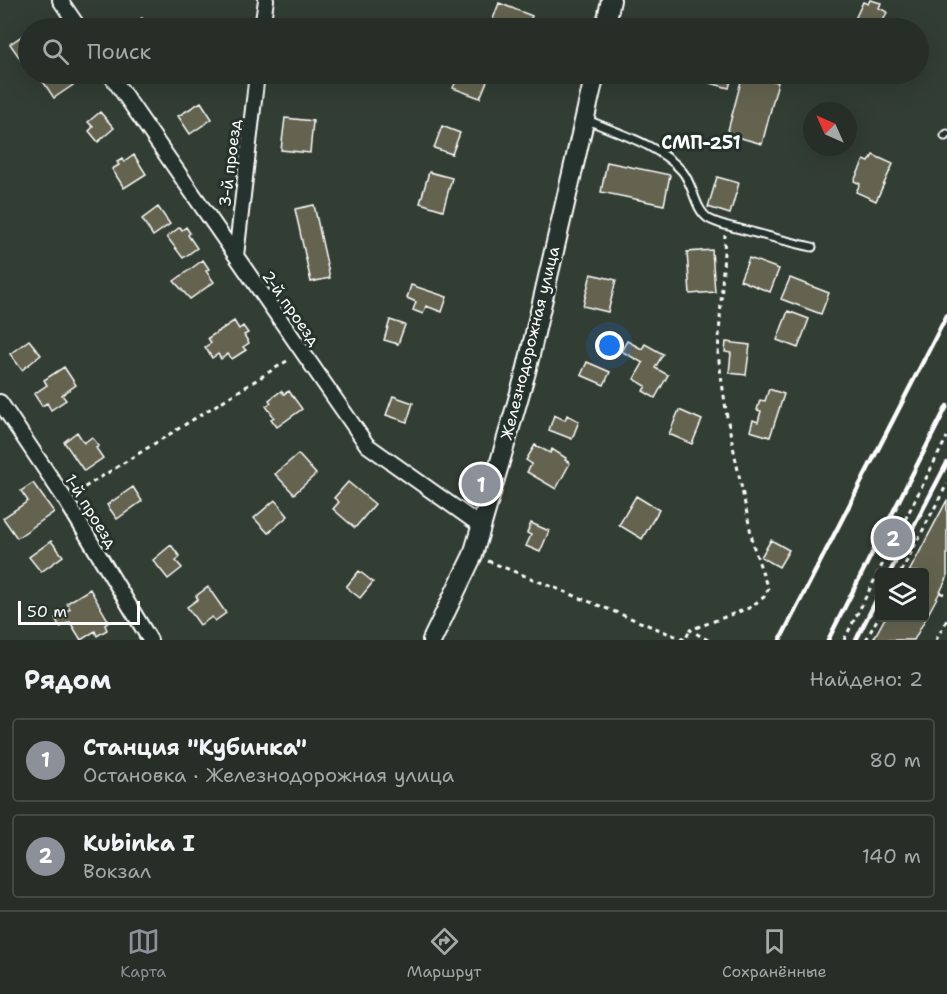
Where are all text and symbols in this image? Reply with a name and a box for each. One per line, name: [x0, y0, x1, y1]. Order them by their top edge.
search box: [18, 18, 929, 84]
icon: search: [39, 35, 72, 68]
text: Поиск: [87, 37, 151, 66]
north arrow: [803, 102, 857, 156]
street label: 3-й проезд: [214, 118, 246, 208]
district label: СМП-251: [661, 131, 741, 155]
street label: Железнодорожная улица: [496, 244, 564, 442]
street label: 2-й проезд: [257, 266, 325, 350]
your location: [595, 331, 624, 360]
pin: 1: [462, 462, 500, 506]
street label: 1-й проезд: [60, 470, 122, 552]
pin: 2: [874, 516, 912, 560]
map controls: [875, 568, 929, 622]
button: layers: [875, 568, 929, 622]
scale bar: [18, 598, 140, 626]
text: 50 m: [27, 601, 67, 622]
text: Рядом: [24, 662, 111, 697]
text: Найдено: 2: [810, 666, 923, 692]
text: Станция "Кубинка": [83, 733, 307, 762]
text: 1: [41, 747, 50, 773]
text: 80 m: [869, 747, 921, 773]
text: Остановка · Железнодорожная улица: [83, 762, 454, 788]
text: Kubinka I: [83, 829, 195, 858]
text: 2: [39, 843, 53, 869]
text: 140 m: [862, 843, 921, 869]
text: Вокзал: [83, 858, 151, 884]
tab: Карта: [120, 925, 166, 982]
tab: Маршрут: [407, 925, 481, 982]
tab: Сохранённые: [722, 925, 827, 982]

